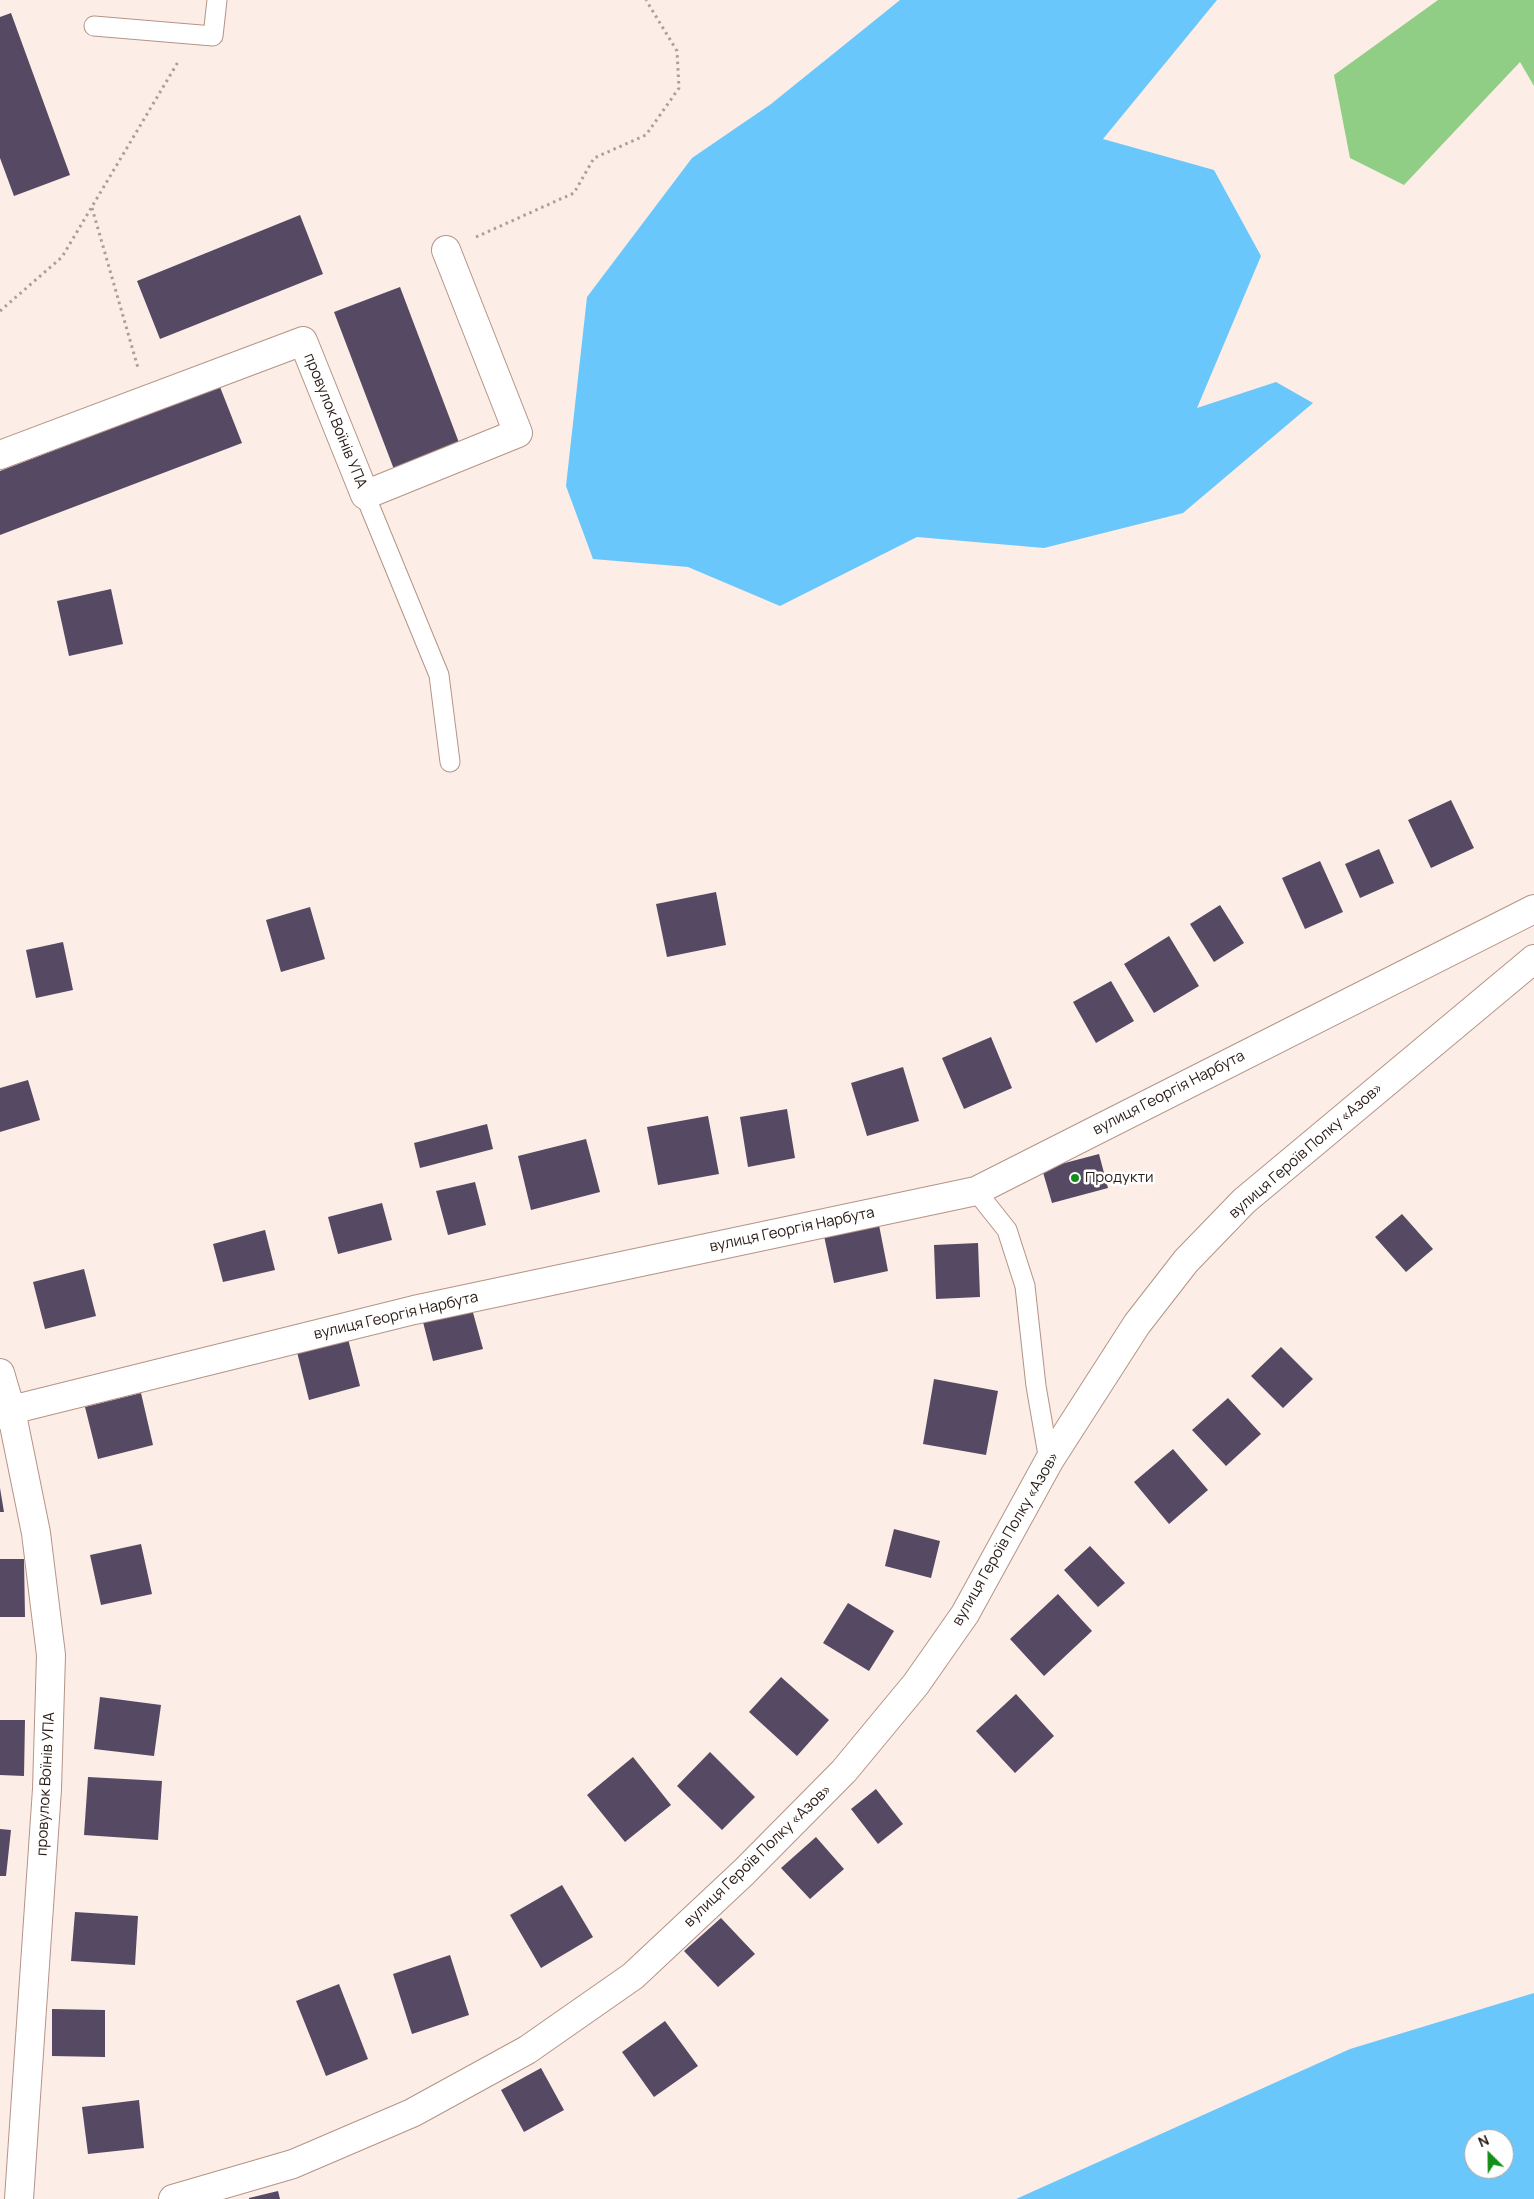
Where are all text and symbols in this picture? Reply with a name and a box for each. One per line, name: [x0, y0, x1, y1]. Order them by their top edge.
street label: провулок Воїнів УПА: [300, 351, 370, 491]
street label: вулиця Георгія Нарбута: [1090, 1047, 1248, 1139]
street label: вулиця Героїв Полку «Азов»: [1226, 1079, 1386, 1223]
place label: Продукти: [1085, 1169, 1154, 1187]
marker: Продукти: [1069, 1172, 1081, 1184]
street label: вулиця Георгія Нарбута: [708, 1204, 876, 1256]
street label: вулиця Георгія Нарбута: [312, 1288, 480, 1344]
street label: вулиця Героїв Полку «Азов»: [949, 1449, 1063, 1629]
street label: провулок Воїнів УПА: [33, 1712, 59, 1856]
street label: вулиця Героїв Полку «Азов»: [681, 1781, 835, 1931]
north arrow: [1464, 2129, 1514, 2179]
text: N: [1475, 2130, 1492, 2151]

